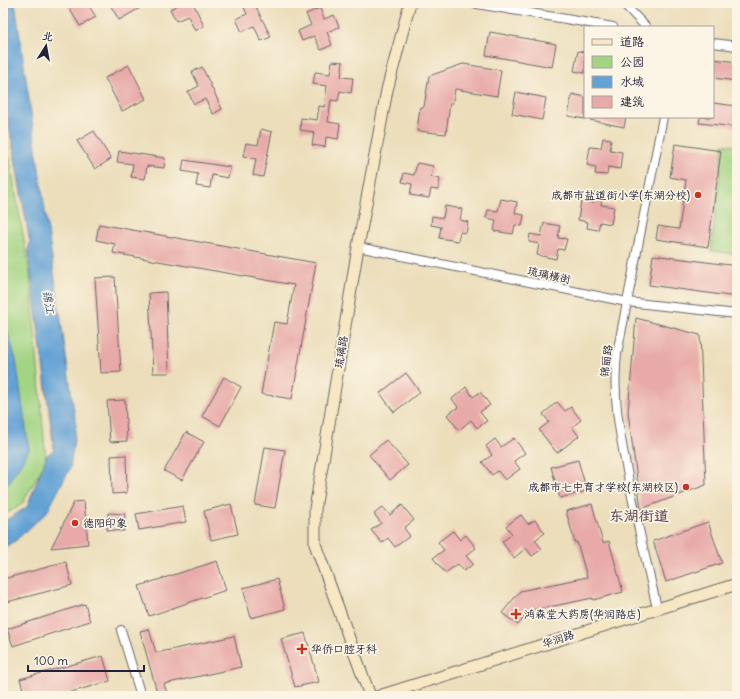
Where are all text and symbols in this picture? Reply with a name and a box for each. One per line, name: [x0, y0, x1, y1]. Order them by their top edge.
north arrow: [26, 26, 66, 66]
legend: [584, 26, 714, 118]
text: 北: [41, 28, 55, 44]
text: 道路: [620, 34, 644, 49]
text: 公园: [620, 54, 644, 69]
text: 水域: [620, 74, 644, 89]
text: 建筑: [620, 94, 644, 109]
place label: 成都市盐道街小学(东湖分校): [551, 188, 690, 202]
marker: 成都市盐道街小学(东湖分校): [693, 190, 703, 200]
street label: 琉璃横街: [526, 264, 573, 287]
water label: 锦江: [40, 289, 59, 316]
street label: 琉璃路: [332, 335, 350, 369]
street label: 锦丽路: [597, 344, 615, 378]
place label: 成都市七中育才学校(东湖校区): [528, 480, 678, 494]
marker: 成都市七中育才学校(东湖校区): [681, 482, 691, 492]
district label: 东湖街道: [609, 506, 669, 525]
place label: 德阳印象: [83, 516, 127, 530]
marker: 德阳印象: [70, 518, 80, 528]
place label: 鸿森堂大药房(华润路店): [524, 607, 641, 621]
marker: 鸿森堂大药房(华润路店): [511, 609, 521, 619]
street label: 华润路: [540, 627, 576, 651]
place label: 华侨口腔牙科: [311, 642, 377, 656]
marker: 华侨口腔牙科: [296, 643, 308, 655]
scale bar: [28, 647, 144, 673]
text: 100 m: [34, 653, 68, 668]

